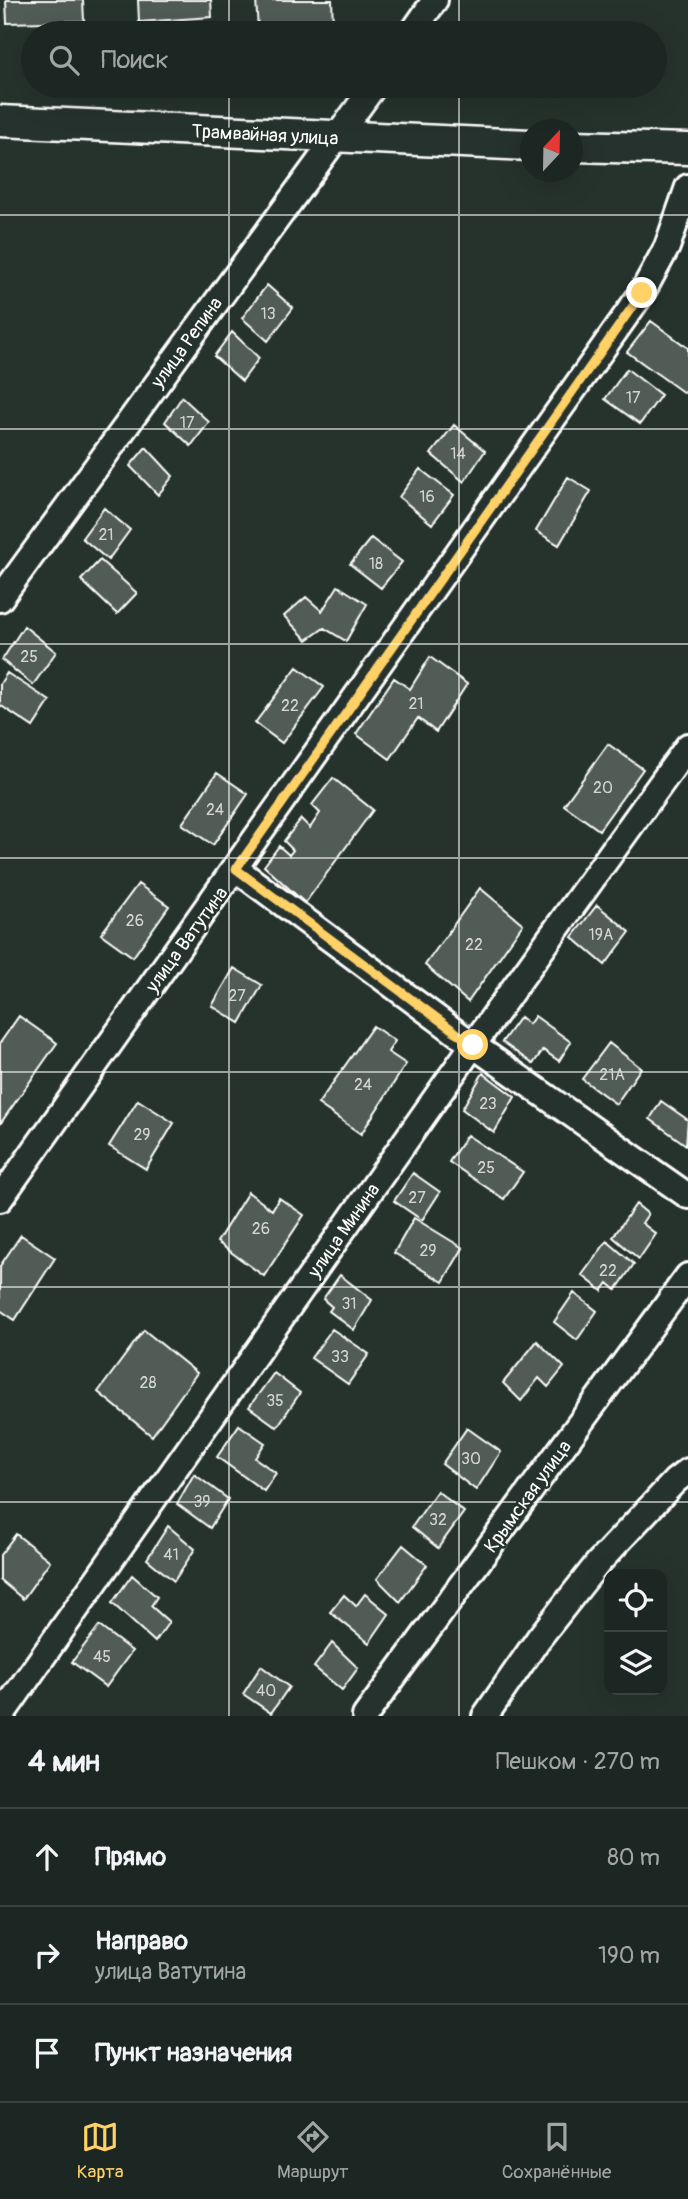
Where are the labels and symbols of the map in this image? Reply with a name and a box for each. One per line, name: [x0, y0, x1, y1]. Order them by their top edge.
street label: Трамвайная улица: [191, 119, 339, 151]
north arrow: [520, 119, 583, 182]
route end: [626, 277, 657, 308]
street label: улица Репина: [145, 292, 228, 394]
house number: 13: [260, 304, 276, 324]
house number: 17: [626, 388, 641, 408]
house number: 17: [180, 413, 195, 433]
house number: 14: [450, 444, 466, 464]
house number: 16: [419, 487, 435, 507]
house number: 21: [98, 525, 114, 545]
house number: 18: [369, 554, 383, 574]
house number: 25: [20, 647, 38, 667]
house number: 21: [408, 694, 424, 714]
house number: 22: [281, 696, 299, 716]
house number: 20: [593, 778, 613, 798]
house number: 24: [206, 800, 224, 820]
street label: улица Ватутина: [140, 882, 233, 998]
house number: 26: [126, 911, 144, 931]
house number: 19А: [589, 925, 613, 945]
house number: 22: [465, 935, 483, 955]
house number: 27: [228, 986, 246, 1006]
route start: [457, 1029, 488, 1060]
house number: 21А: [599, 1065, 625, 1085]
house number: 24: [354, 1075, 372, 1095]
house number: 23: [479, 1094, 497, 1114]
house number: 29: [133, 1125, 151, 1145]
house number: 25: [477, 1158, 495, 1178]
street label: улица Минина: [302, 1179, 385, 1283]
house number: 27: [408, 1188, 426, 1208]
house number: 26: [252, 1219, 270, 1239]
house number: 29: [419, 1241, 437, 1261]
house number: 22: [599, 1261, 617, 1281]
house number: 31: [341, 1294, 357, 1314]
house number: 33: [331, 1347, 349, 1367]
house number: 28: [139, 1373, 157, 1393]
house number: 35: [266, 1391, 284, 1411]
street label: Крымская улица: [479, 1435, 577, 1558]
house number: 30: [461, 1449, 481, 1469]
house number: 39: [193, 1492, 211, 1512]
house number: 32: [429, 1510, 447, 1530]
house number: 41: [163, 1545, 179, 1565]
house number: 45: [93, 1647, 111, 1667]
house number: 40: [256, 1681, 276, 1701]

